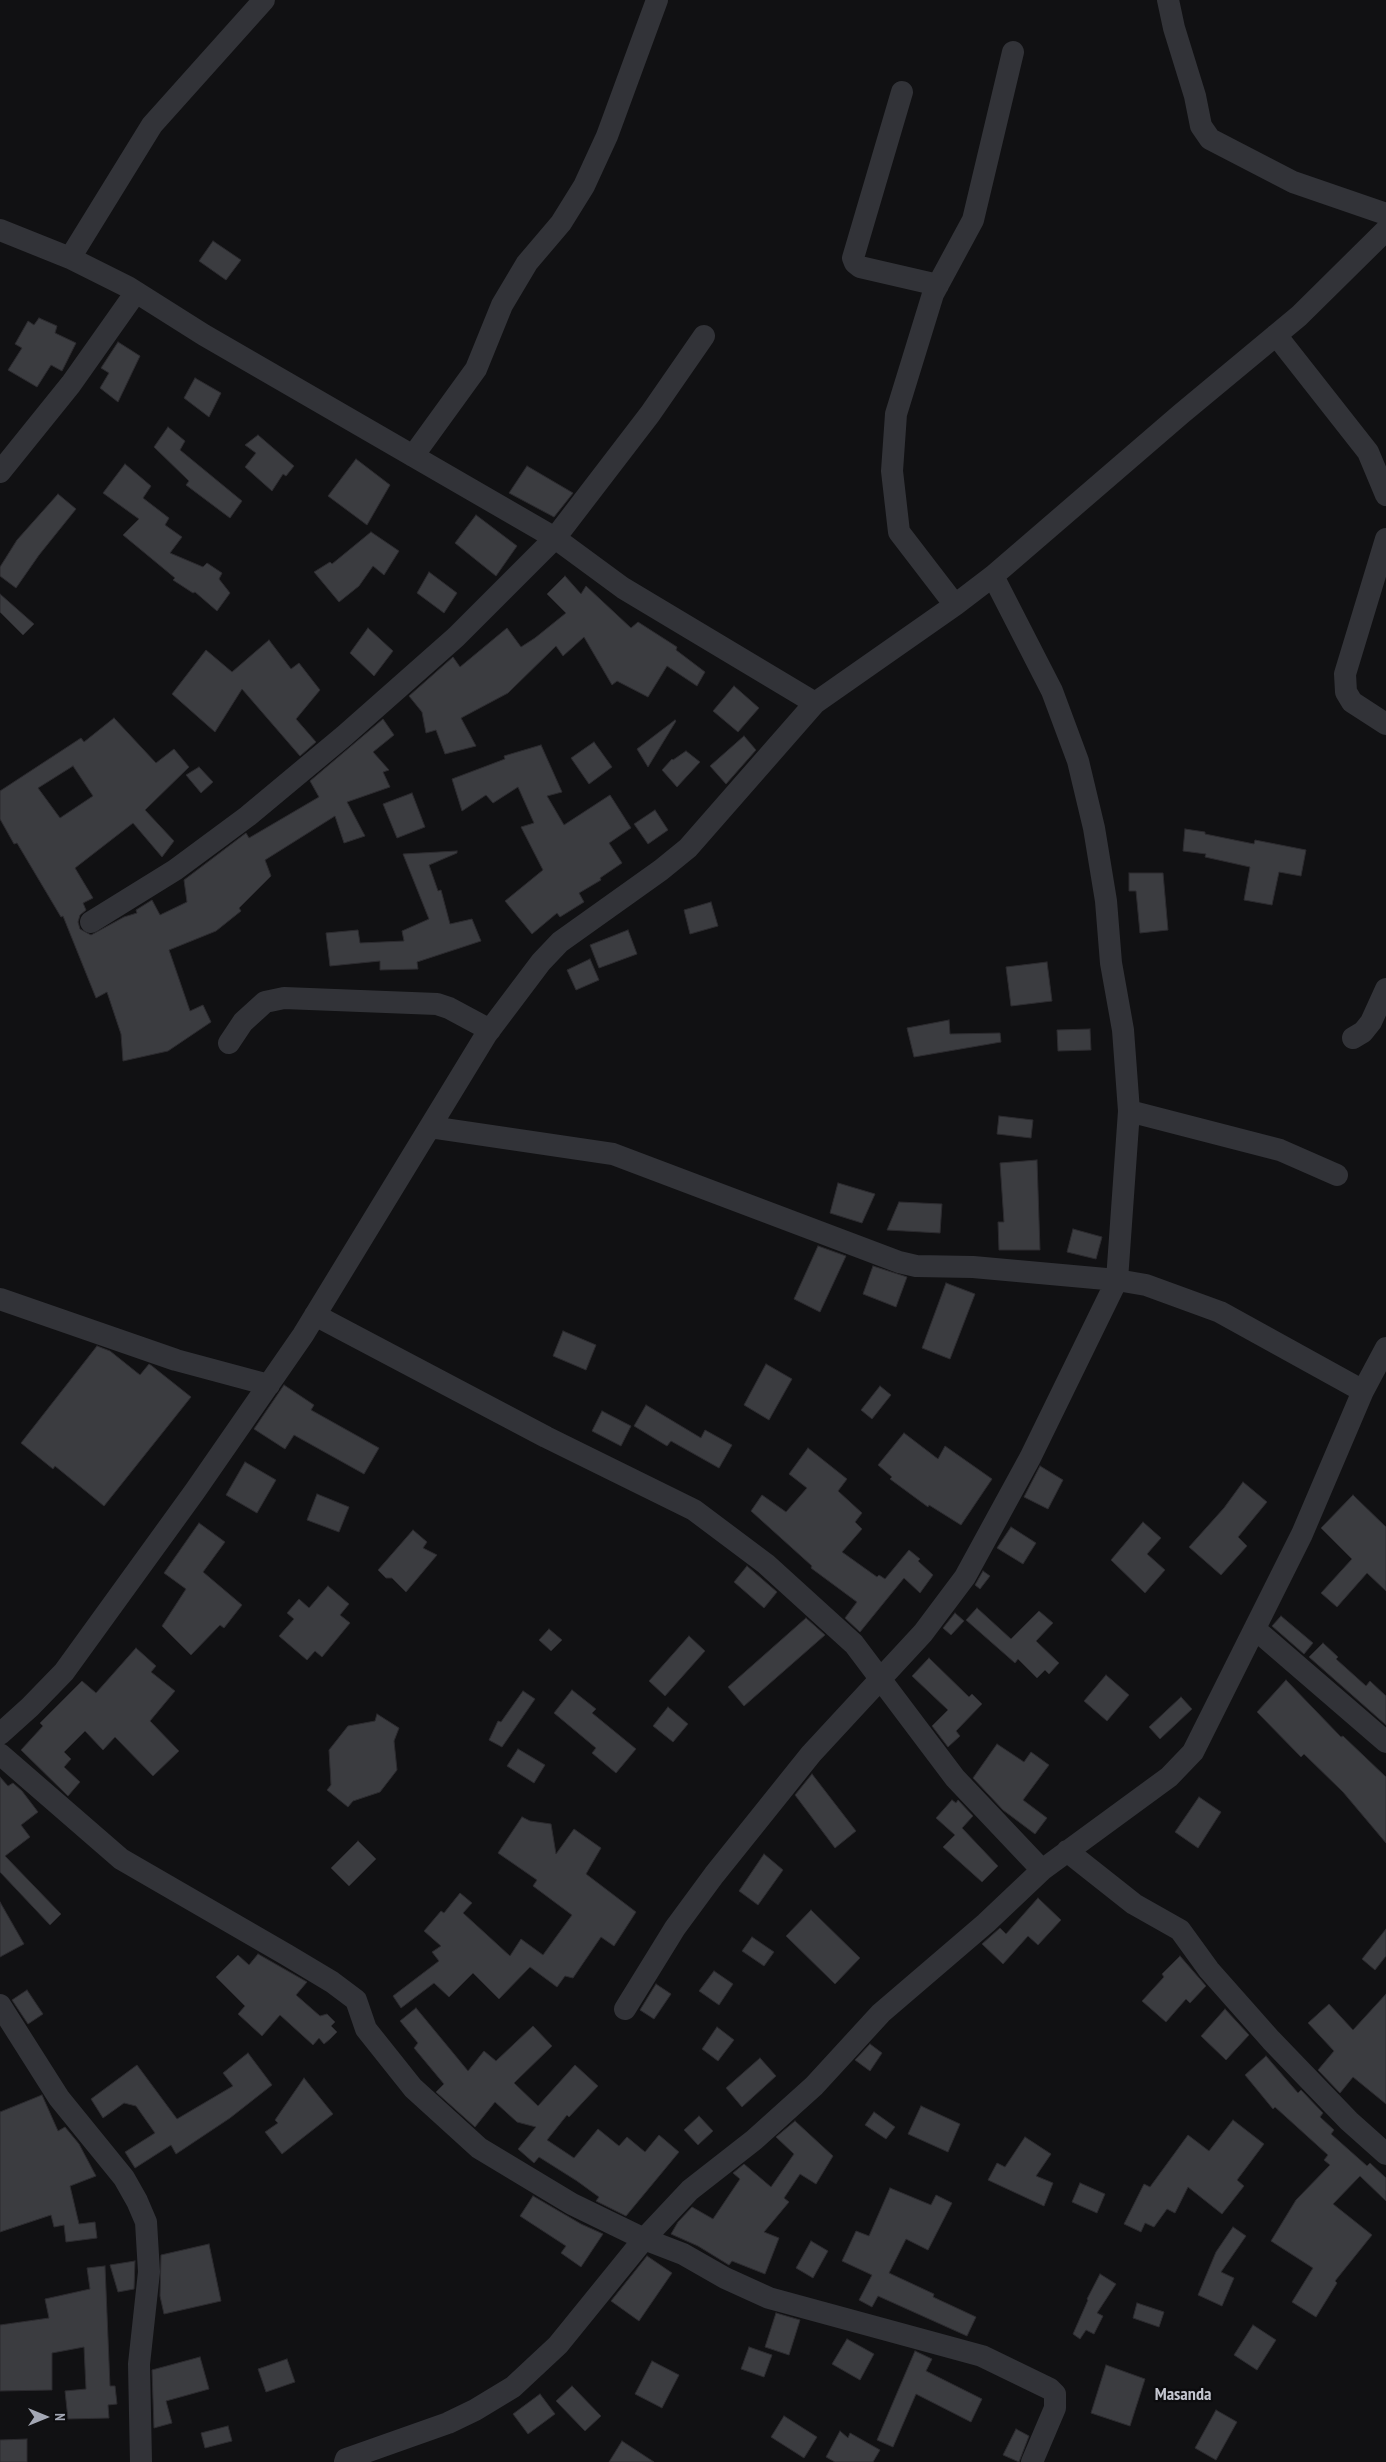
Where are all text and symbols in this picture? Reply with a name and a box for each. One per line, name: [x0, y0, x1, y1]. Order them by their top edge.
district label: Masanda: [1155, 2384, 1211, 2406]
north arrow: [20, 2392, 70, 2442]
text: N: [51, 2413, 69, 2421]

